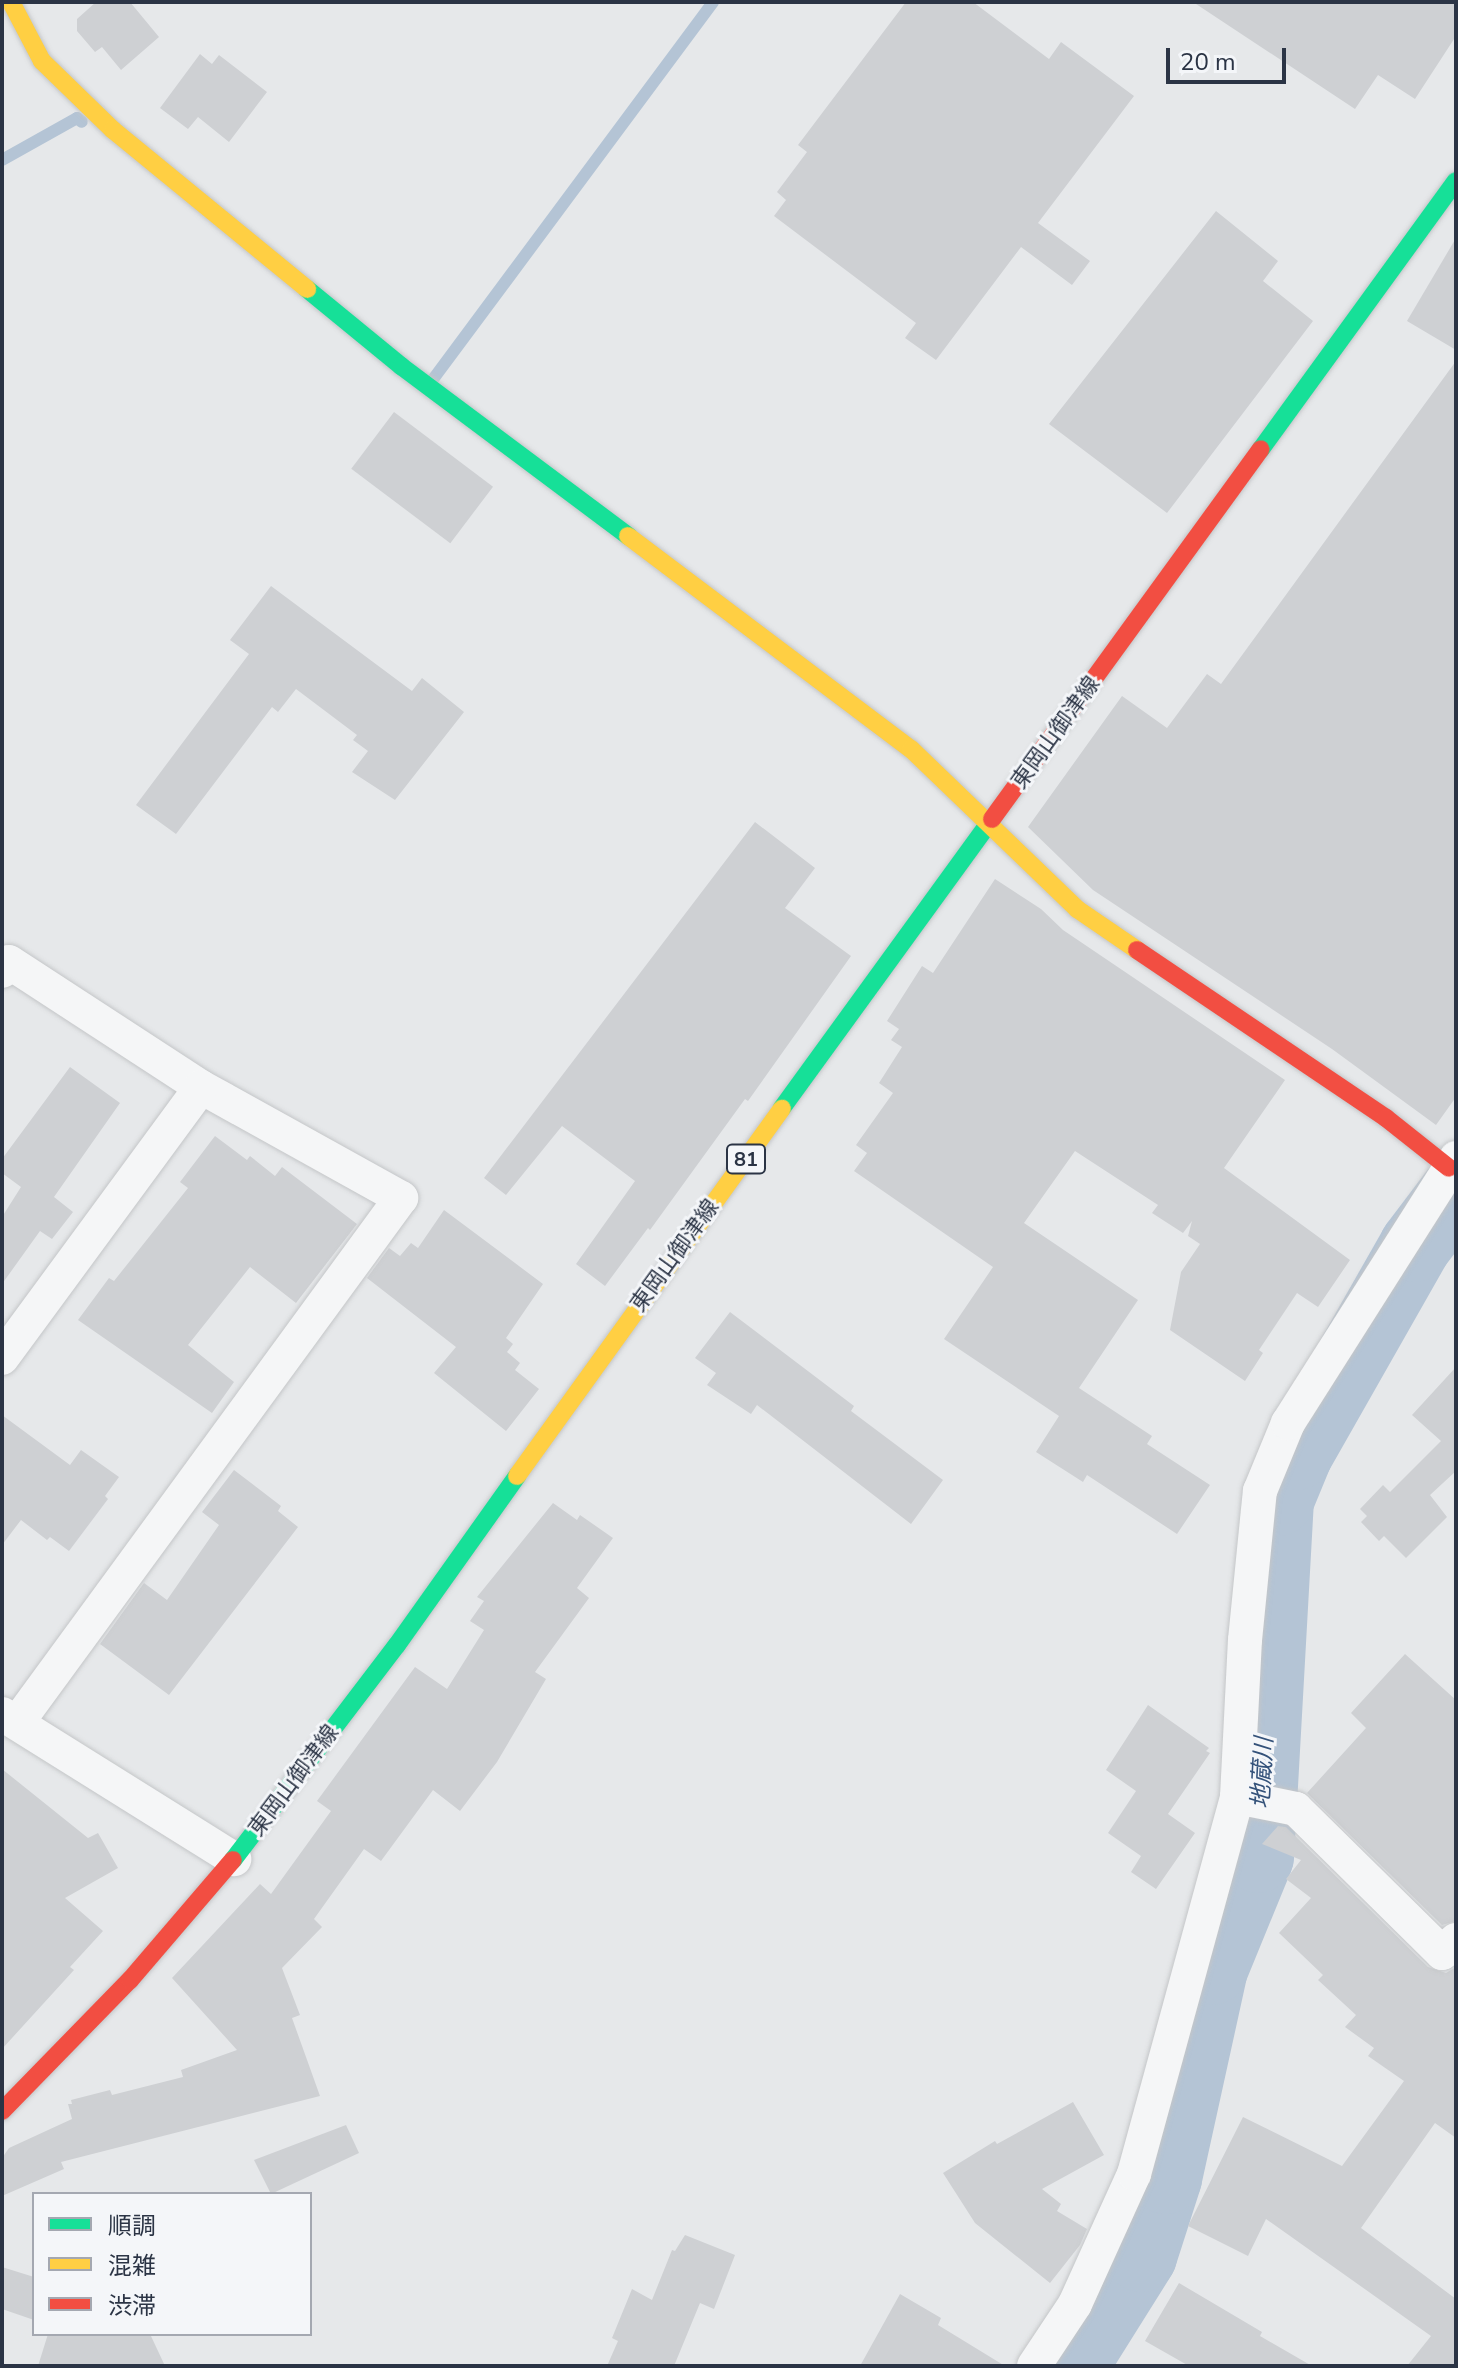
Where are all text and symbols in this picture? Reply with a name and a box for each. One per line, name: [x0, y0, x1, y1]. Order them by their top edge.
scale bar: [1170, 32, 1290, 82]
text: 20 m: [1180, 46, 1236, 78]
street label: 東岡山御津線: [1007, 672, 1105, 794]
road number: 81: [726, 1143, 766, 1175]
street label: 東岡山御津線: [626, 1195, 724, 1317]
street label: 東岡山御津線: [244, 1720, 344, 1842]
water label: 地蔵川: [1247, 1736, 1279, 1810]
legend: [32, 2192, 312, 2336]
text: 順調: [108, 2210, 156, 2242]
text: 混雑: [108, 2250, 156, 2282]
text: 渋滞: [108, 2290, 156, 2322]

